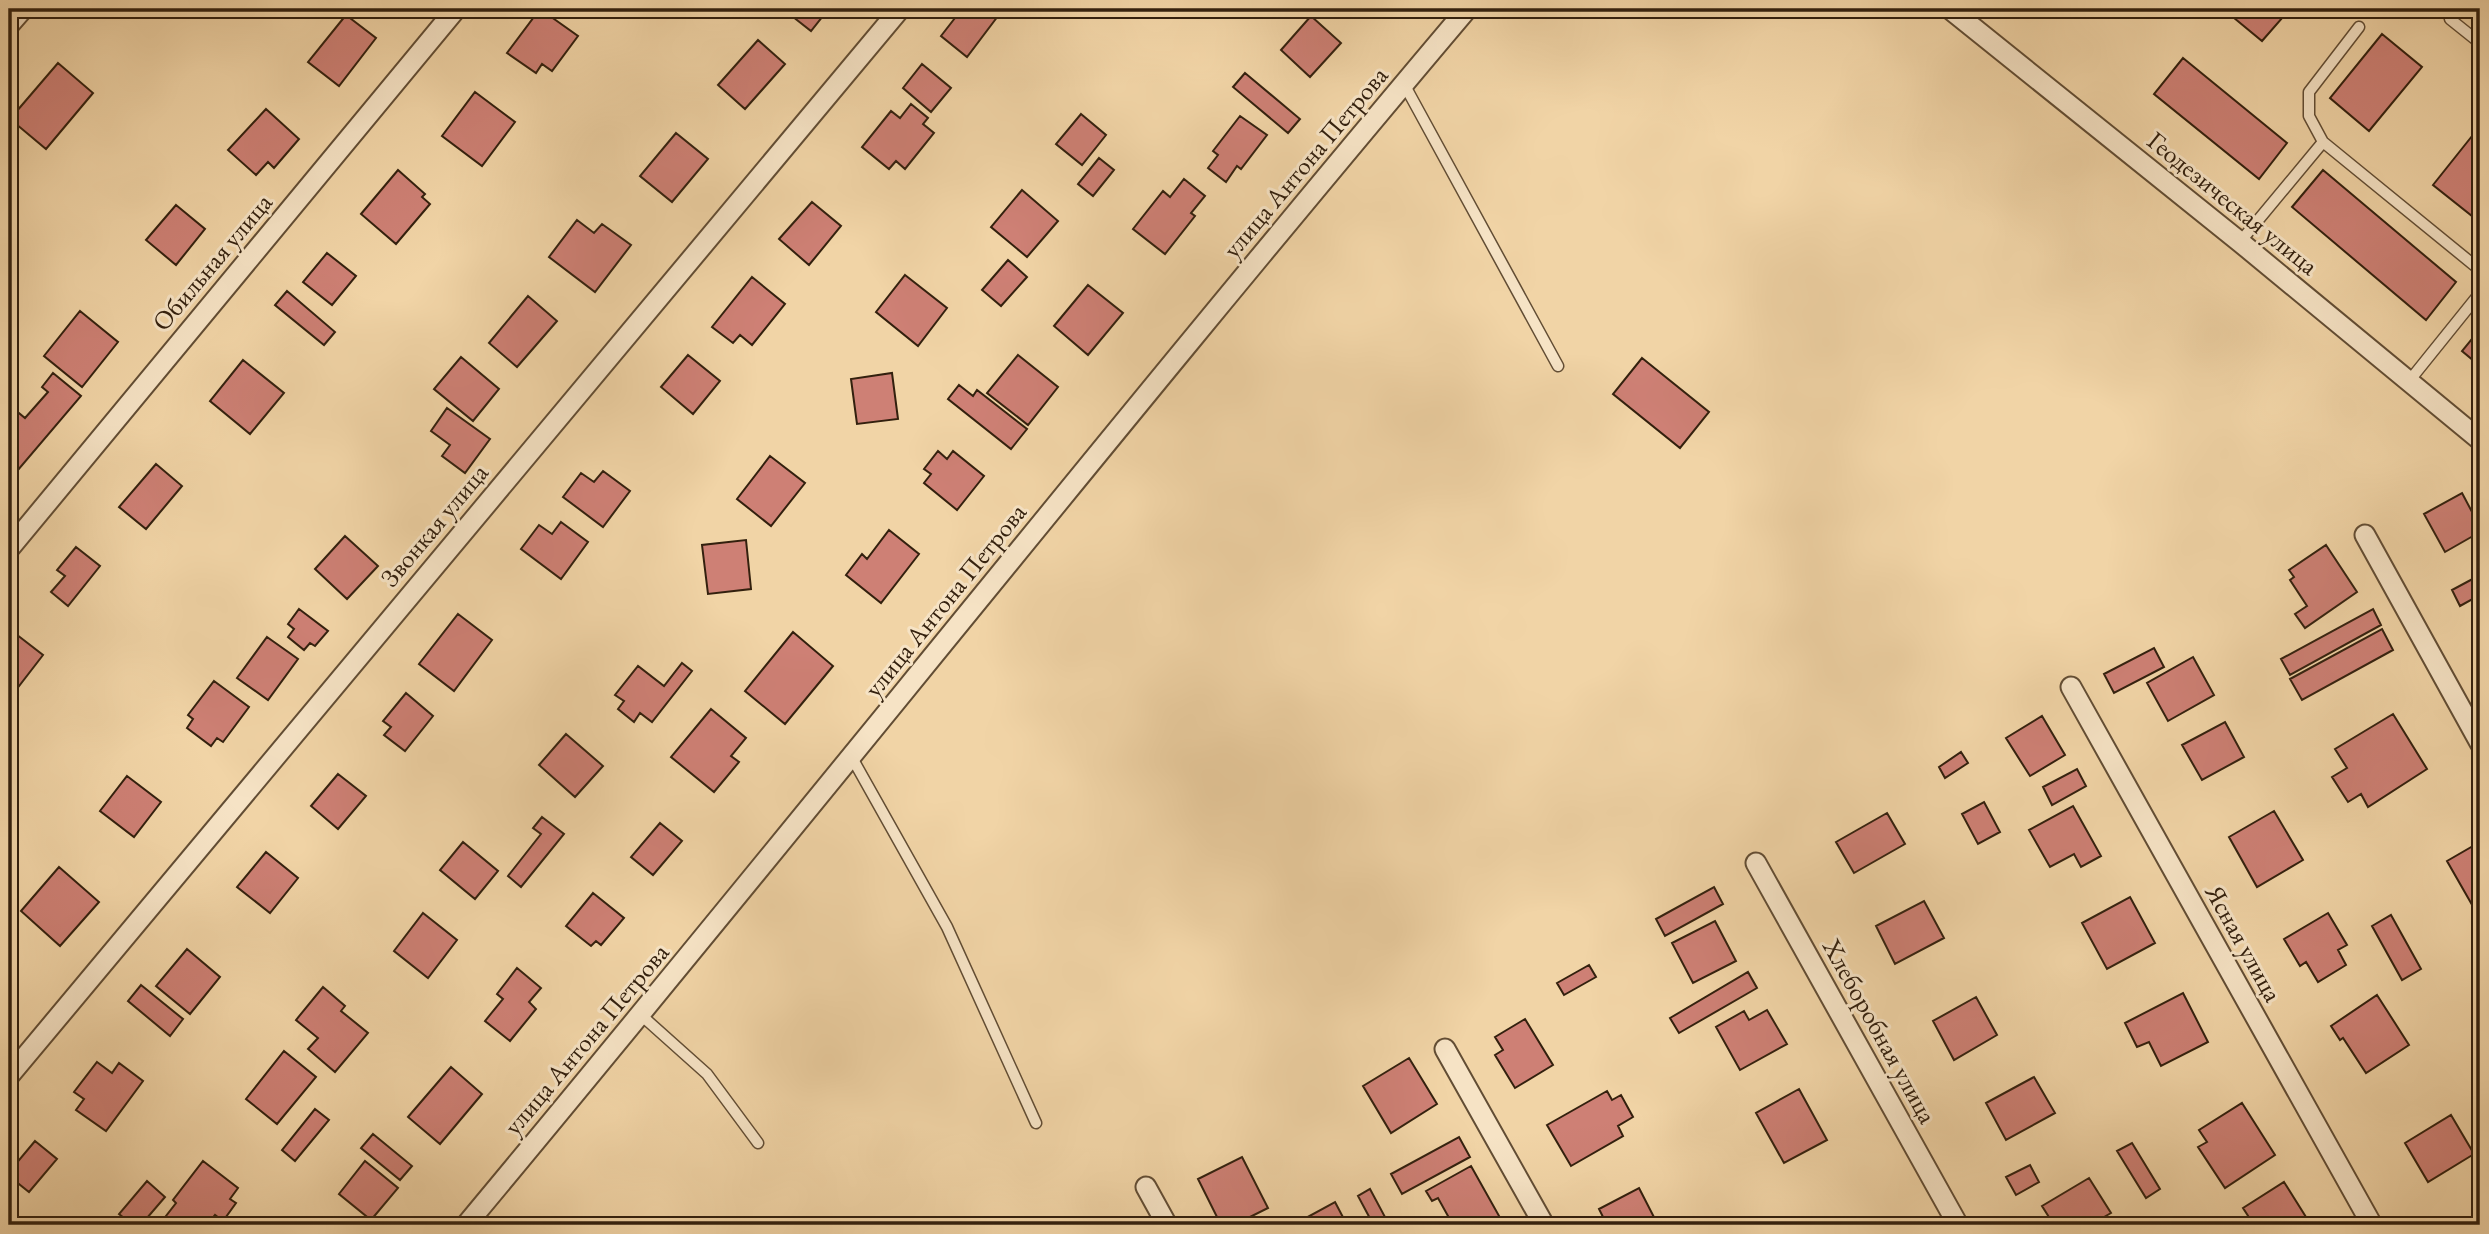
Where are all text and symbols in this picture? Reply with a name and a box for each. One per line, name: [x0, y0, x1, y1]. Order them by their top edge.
street label: улица Антона Петрова: [1215, 59, 1396, 265]
street label: Геодезическая улица: [2141, 124, 2326, 283]
street label: Обильная улица: [144, 186, 280, 338]
street label: Звонкая улица: [373, 456, 496, 594]
street label: улица Антона Петрова: [856, 495, 1034, 704]
street label: Ясная улица: [2197, 877, 2290, 1008]
street label: Хлеборобная улица: [1815, 932, 1945, 1130]
street label: улица Антона Петрова: [496, 936, 677, 1142]

